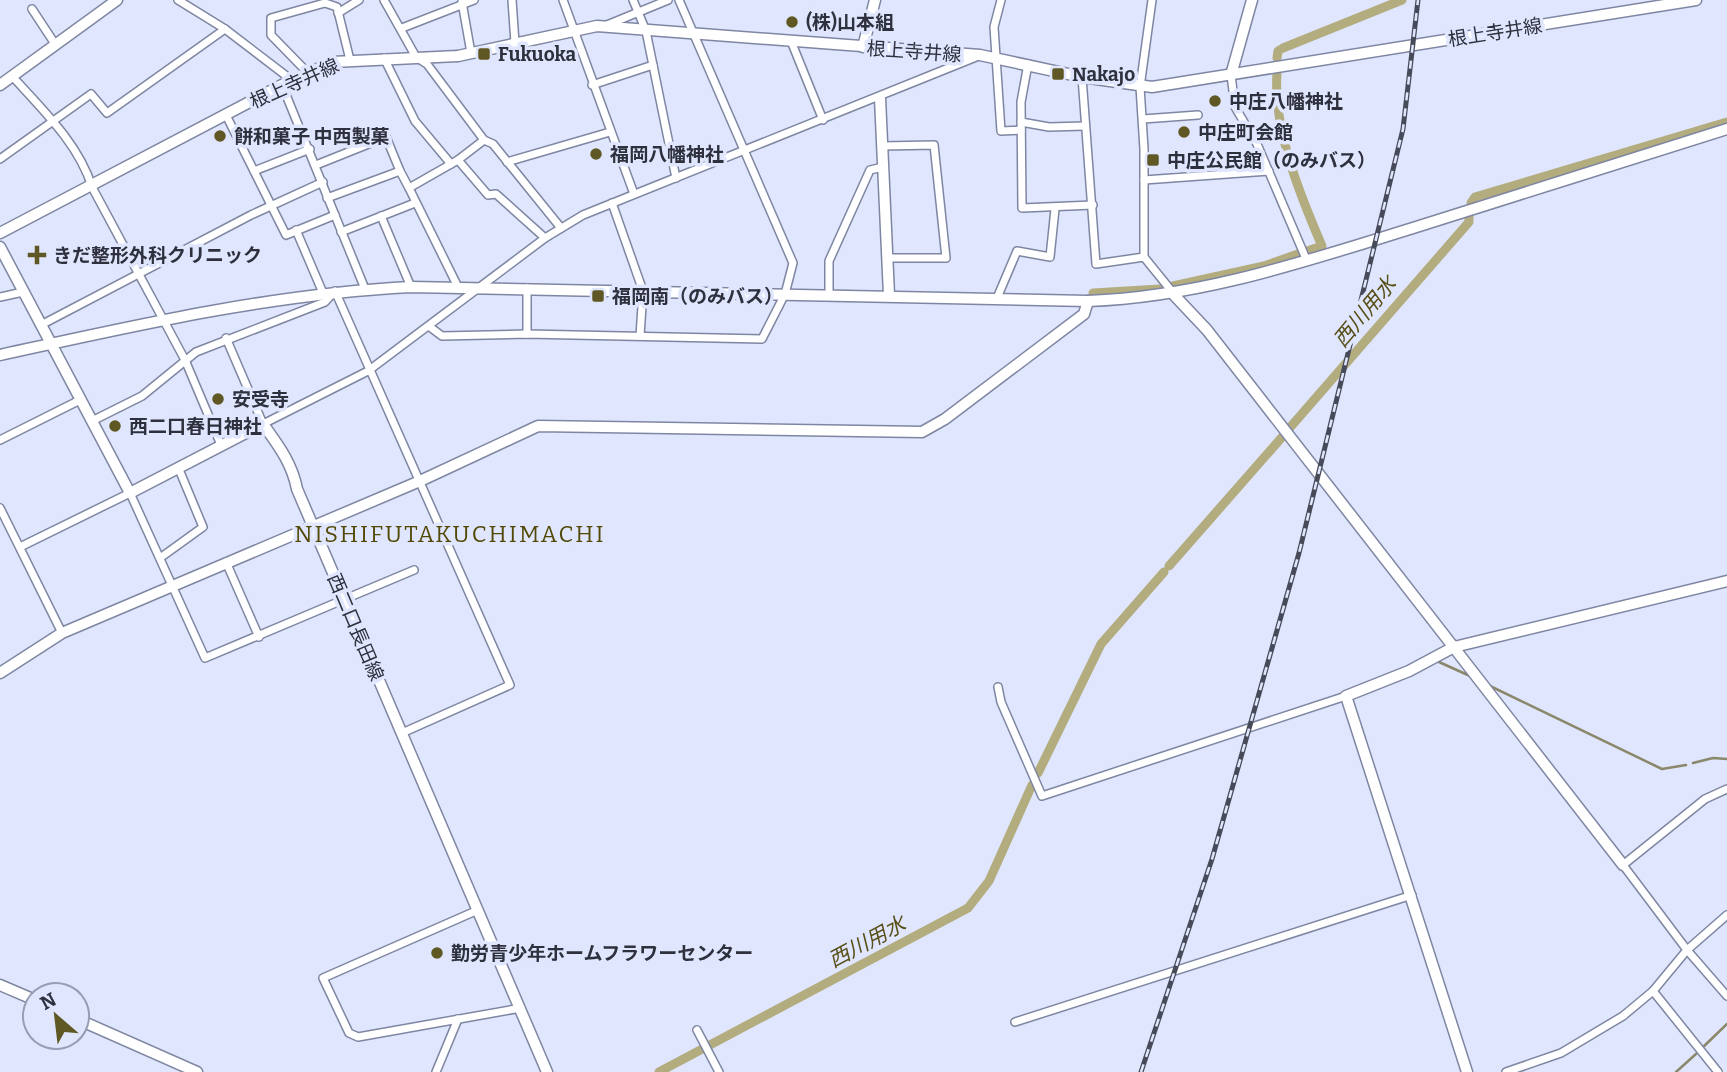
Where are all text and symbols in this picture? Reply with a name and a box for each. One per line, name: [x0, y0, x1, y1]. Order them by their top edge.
place label: (株)山本組: [806, 11, 894, 34]
marker: (株)山本組: [784, 14, 800, 30]
street label: 根上寺井線: [1446, 14, 1544, 51]
street label: 根上寺井線: [866, 37, 962, 66]
place label: Fukuoka: [498, 43, 576, 66]
marker: Fukuoka: [476, 46, 492, 62]
street label: 根上寺井線: [246, 54, 342, 113]
place label: Nakajo: [1072, 63, 1135, 86]
marker: Nakajo: [1050, 66, 1066, 82]
place label: 中庄八幡神社: [1229, 90, 1343, 113]
marker: 中庄八幡神社: [1207, 93, 1223, 109]
place label: 中庄町会館: [1198, 121, 1293, 144]
marker: 中庄町会館: [1176, 124, 1192, 140]
place label: 餅和菓子 中西製菓: [234, 125, 389, 148]
marker: 餅和菓子 中西製菓: [212, 128, 228, 144]
place label: 福岡八幡神社: [610, 143, 724, 166]
marker: 福岡八幡神社: [588, 146, 604, 162]
place label: 中庄公民館（のみバス）: [1167, 149, 1376, 172]
marker: 中庄公民館（のみバス）: [1145, 152, 1161, 168]
place label: きだ整形外科クリニック: [53, 244, 262, 267]
marker: きだ整形外科クリニック: [27, 245, 47, 265]
water label: 西川用水: [1328, 270, 1403, 353]
place label: 福岡南（のみバス）: [612, 285, 783, 308]
marker: 福岡南（のみバス）: [590, 288, 606, 304]
place label: 安受寺: [232, 388, 289, 411]
marker: 安受寺: [210, 391, 226, 407]
place label: 西二口春日神社: [129, 415, 262, 438]
marker: 西二口春日神社: [107, 418, 123, 434]
district label: NISHIFUTAKUCHIMACHI: [294, 520, 606, 548]
street label: 西二口長田線: [323, 570, 388, 684]
water label: 西川用水: [824, 910, 912, 973]
place label: 勤労青少年ホームフラワーセンター: [451, 942, 753, 965]
marker: 勤労青少年ホームフラワーセンター: [429, 945, 445, 961]
north arrow: [21, 981, 91, 1051]
text: N: [36, 988, 60, 1015]

